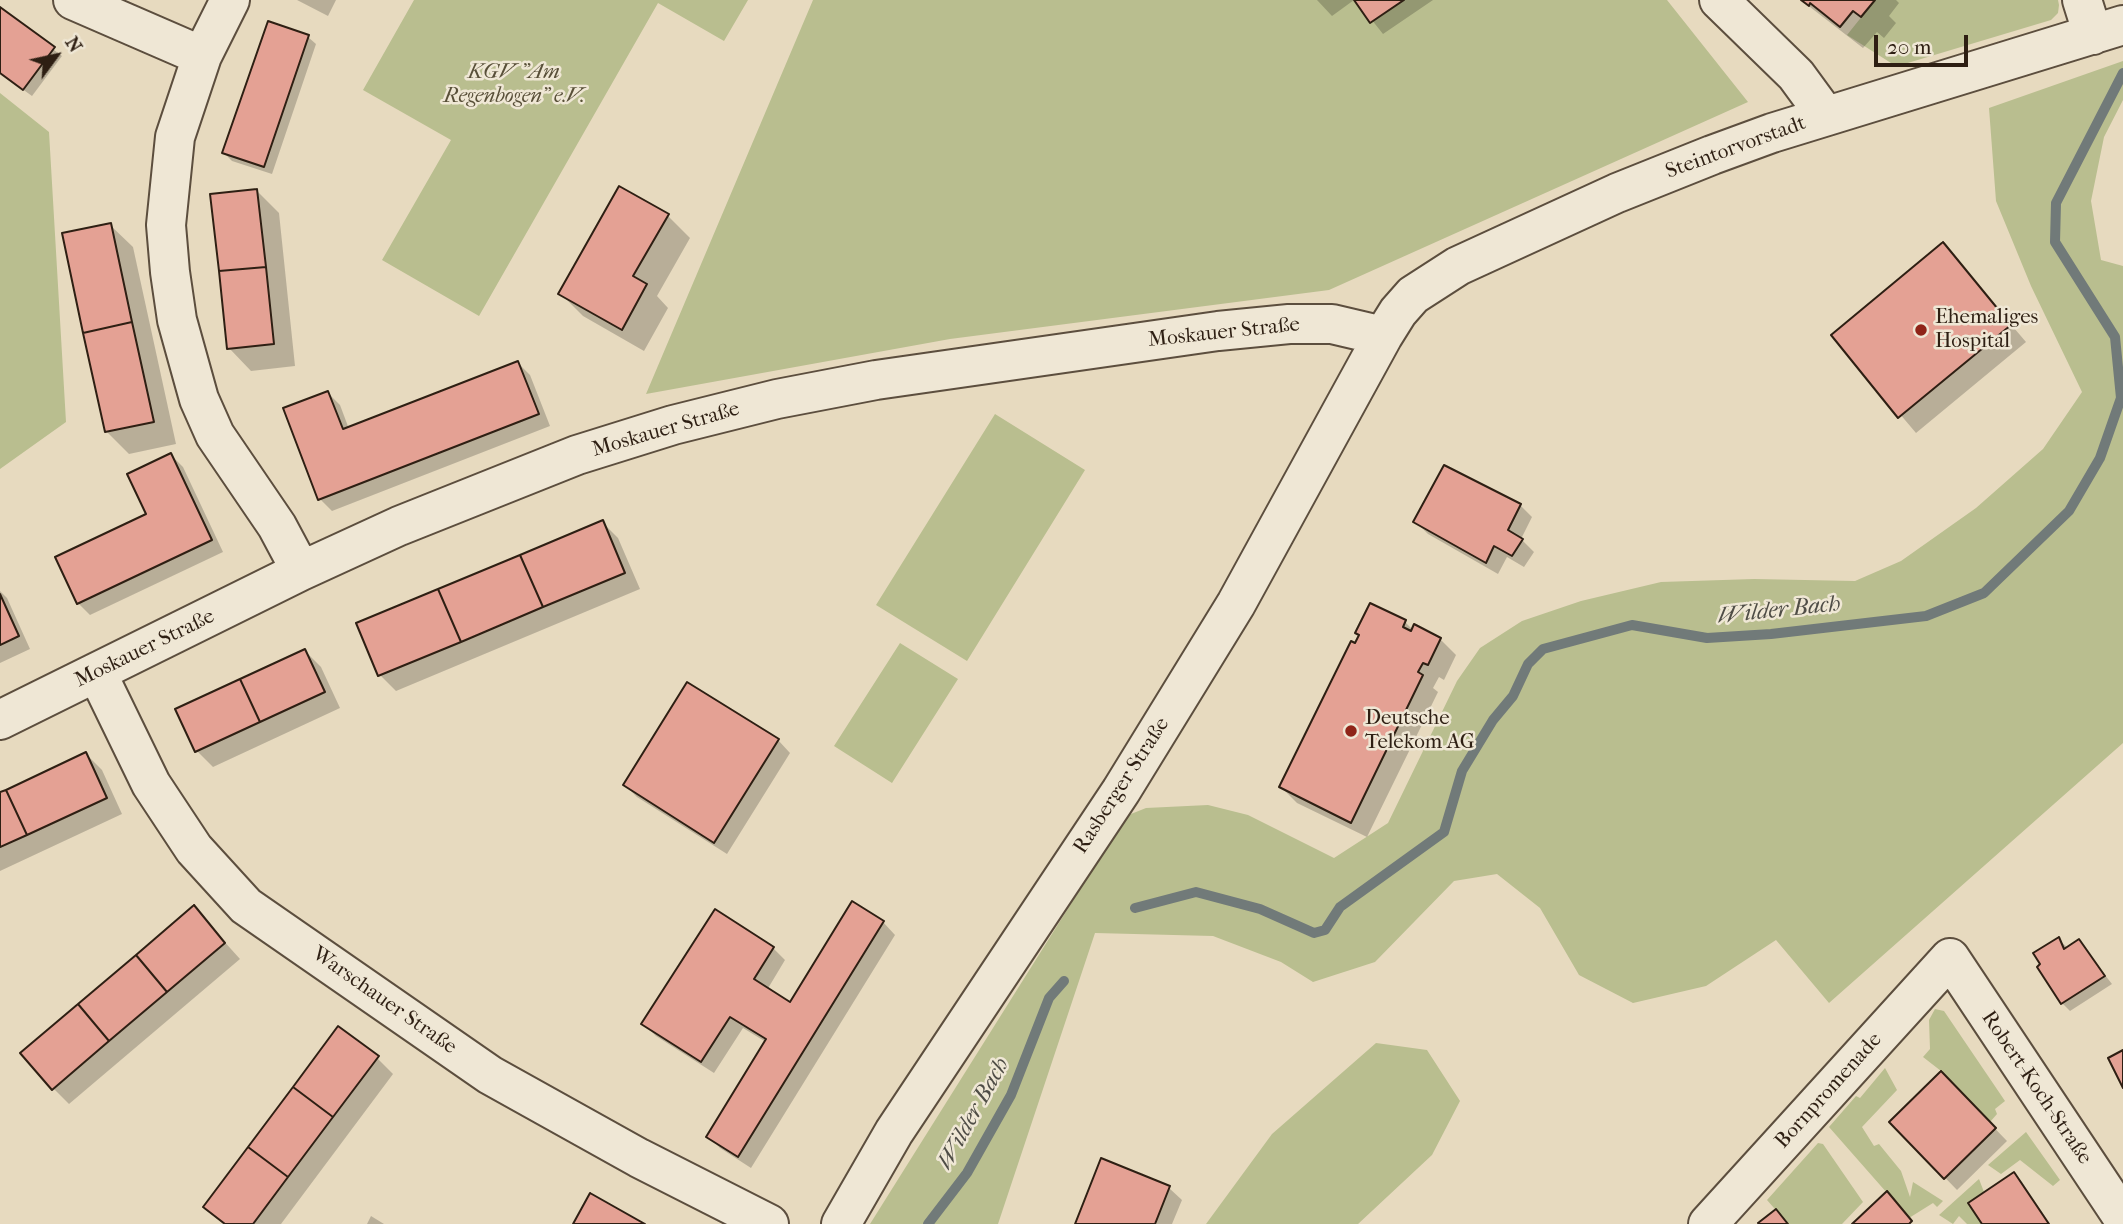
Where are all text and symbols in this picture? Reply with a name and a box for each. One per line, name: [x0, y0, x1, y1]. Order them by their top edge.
north arrow: [21, 21, 91, 91]
scale bar: [1878, 21, 1972, 65]
text: N: [60, 33, 87, 57]
text: 20 m: [1887, 35, 1931, 59]
park label: KGV "Am Regenbogen" e.V.: [443, 60, 585, 110]
street label: Steintorvorstadt: [1662, 111, 1810, 185]
place label: Ehemaliges Hospital: [1935, 305, 2038, 355]
street label: Moskauer Straße: [1147, 313, 1301, 353]
marker: Ehemaliges Hospital: [1913, 322, 1929, 338]
street label: Moskauer Straße: [589, 397, 743, 463]
water label: Wilder Bach: [1716, 591, 1842, 631]
street label: Moskauer Straße: [71, 604, 219, 694]
place label: Deutsche Telekom AG: [1365, 706, 1475, 756]
street label: Rasberger Straße: [1069, 713, 1175, 859]
marker: Deutsche Telekom AG: [1343, 723, 1359, 739]
street label: Warschauer Straße: [307, 942, 461, 1060]
street label: Robert-Koch-Straße: [1975, 1006, 2097, 1170]
street label: Bornpromenade: [1770, 1028, 1888, 1154]
water label: Wilder Bach: [932, 1053, 1016, 1175]

